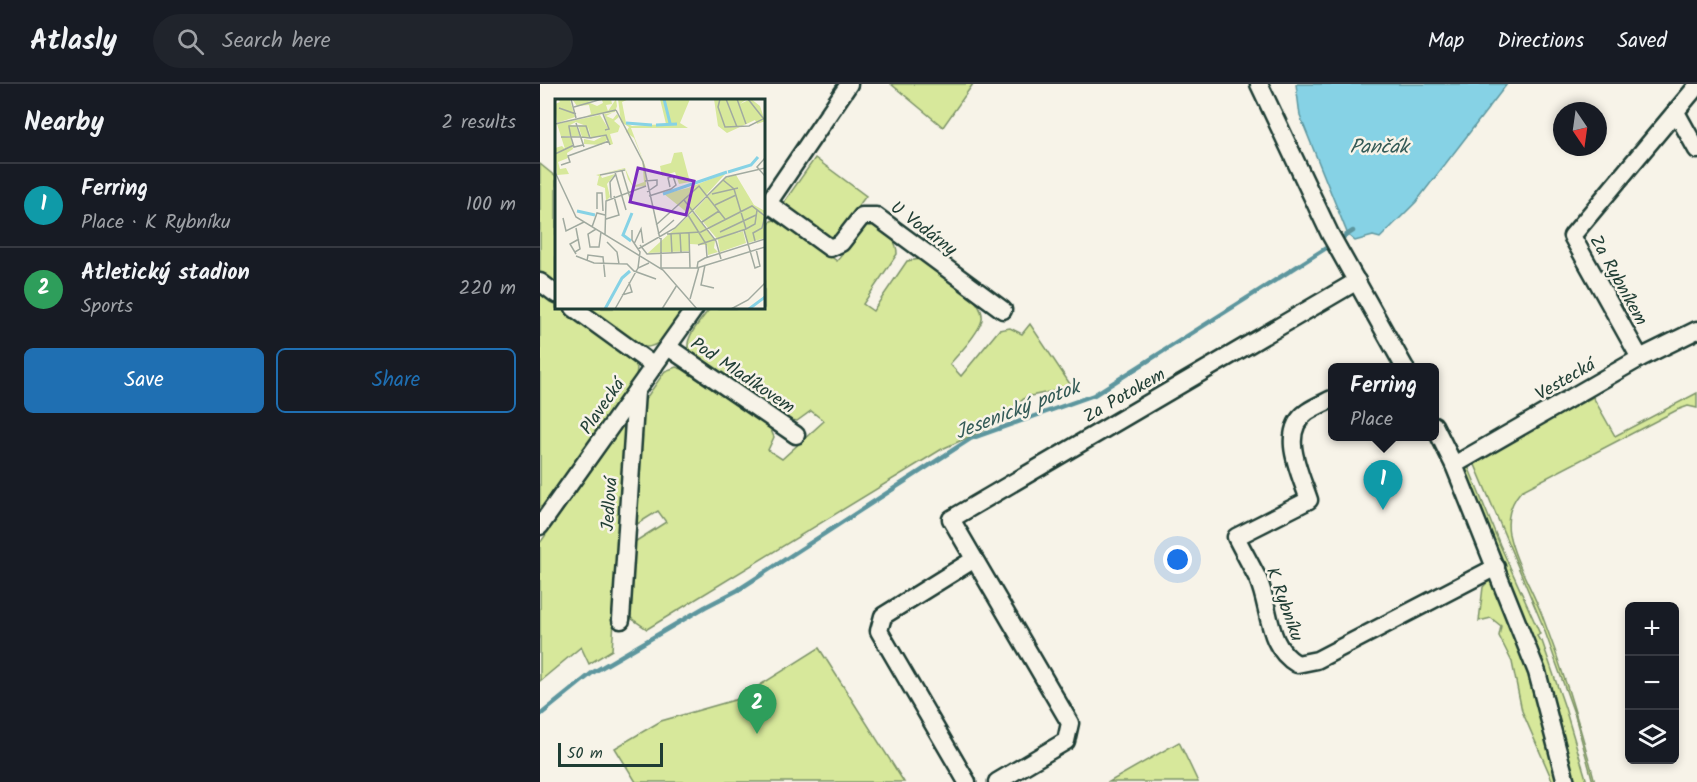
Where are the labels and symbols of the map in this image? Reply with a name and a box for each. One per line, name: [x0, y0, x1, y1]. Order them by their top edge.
inset map: [555, 99, 765, 309]
north arrow: [1553, 102, 1607, 156]
water label: Pančák: [1350, 132, 1411, 164]
street label: U Vodárny: [884, 194, 963, 264]
street label: Za Rybníkem: [1581, 230, 1655, 331]
street label: Pod Mladíkovem: [684, 330, 800, 422]
street label: Vestecká: [1530, 351, 1603, 409]
street label: Za Potokem: [1078, 361, 1171, 432]
street label: Plavecká: [573, 371, 634, 441]
water label: Jesenický potok: [950, 371, 1087, 449]
pin: 1: [1364, 460, 1402, 510]
street label: Jedlová: [594, 475, 627, 532]
your location: [1163, 545, 1192, 574]
street label: K Rybníku: [1257, 563, 1311, 646]
pin: 2: [738, 684, 776, 734]
scale bar: [558, 740, 663, 768]

